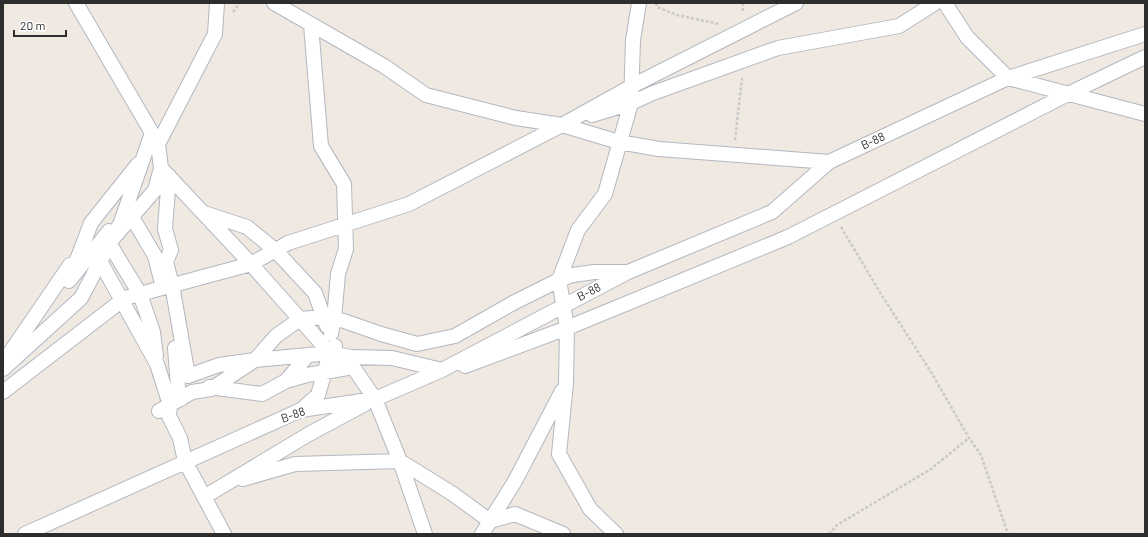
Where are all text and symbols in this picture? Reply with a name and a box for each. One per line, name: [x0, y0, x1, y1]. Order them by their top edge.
scale bar: [14, 12, 66, 38]
text: 20 m: [20, 18, 46, 32]
street label: B-88: [858, 129, 887, 152]
street label: B-88: [574, 279, 603, 303]
street label: B-88: [279, 403, 307, 425]

